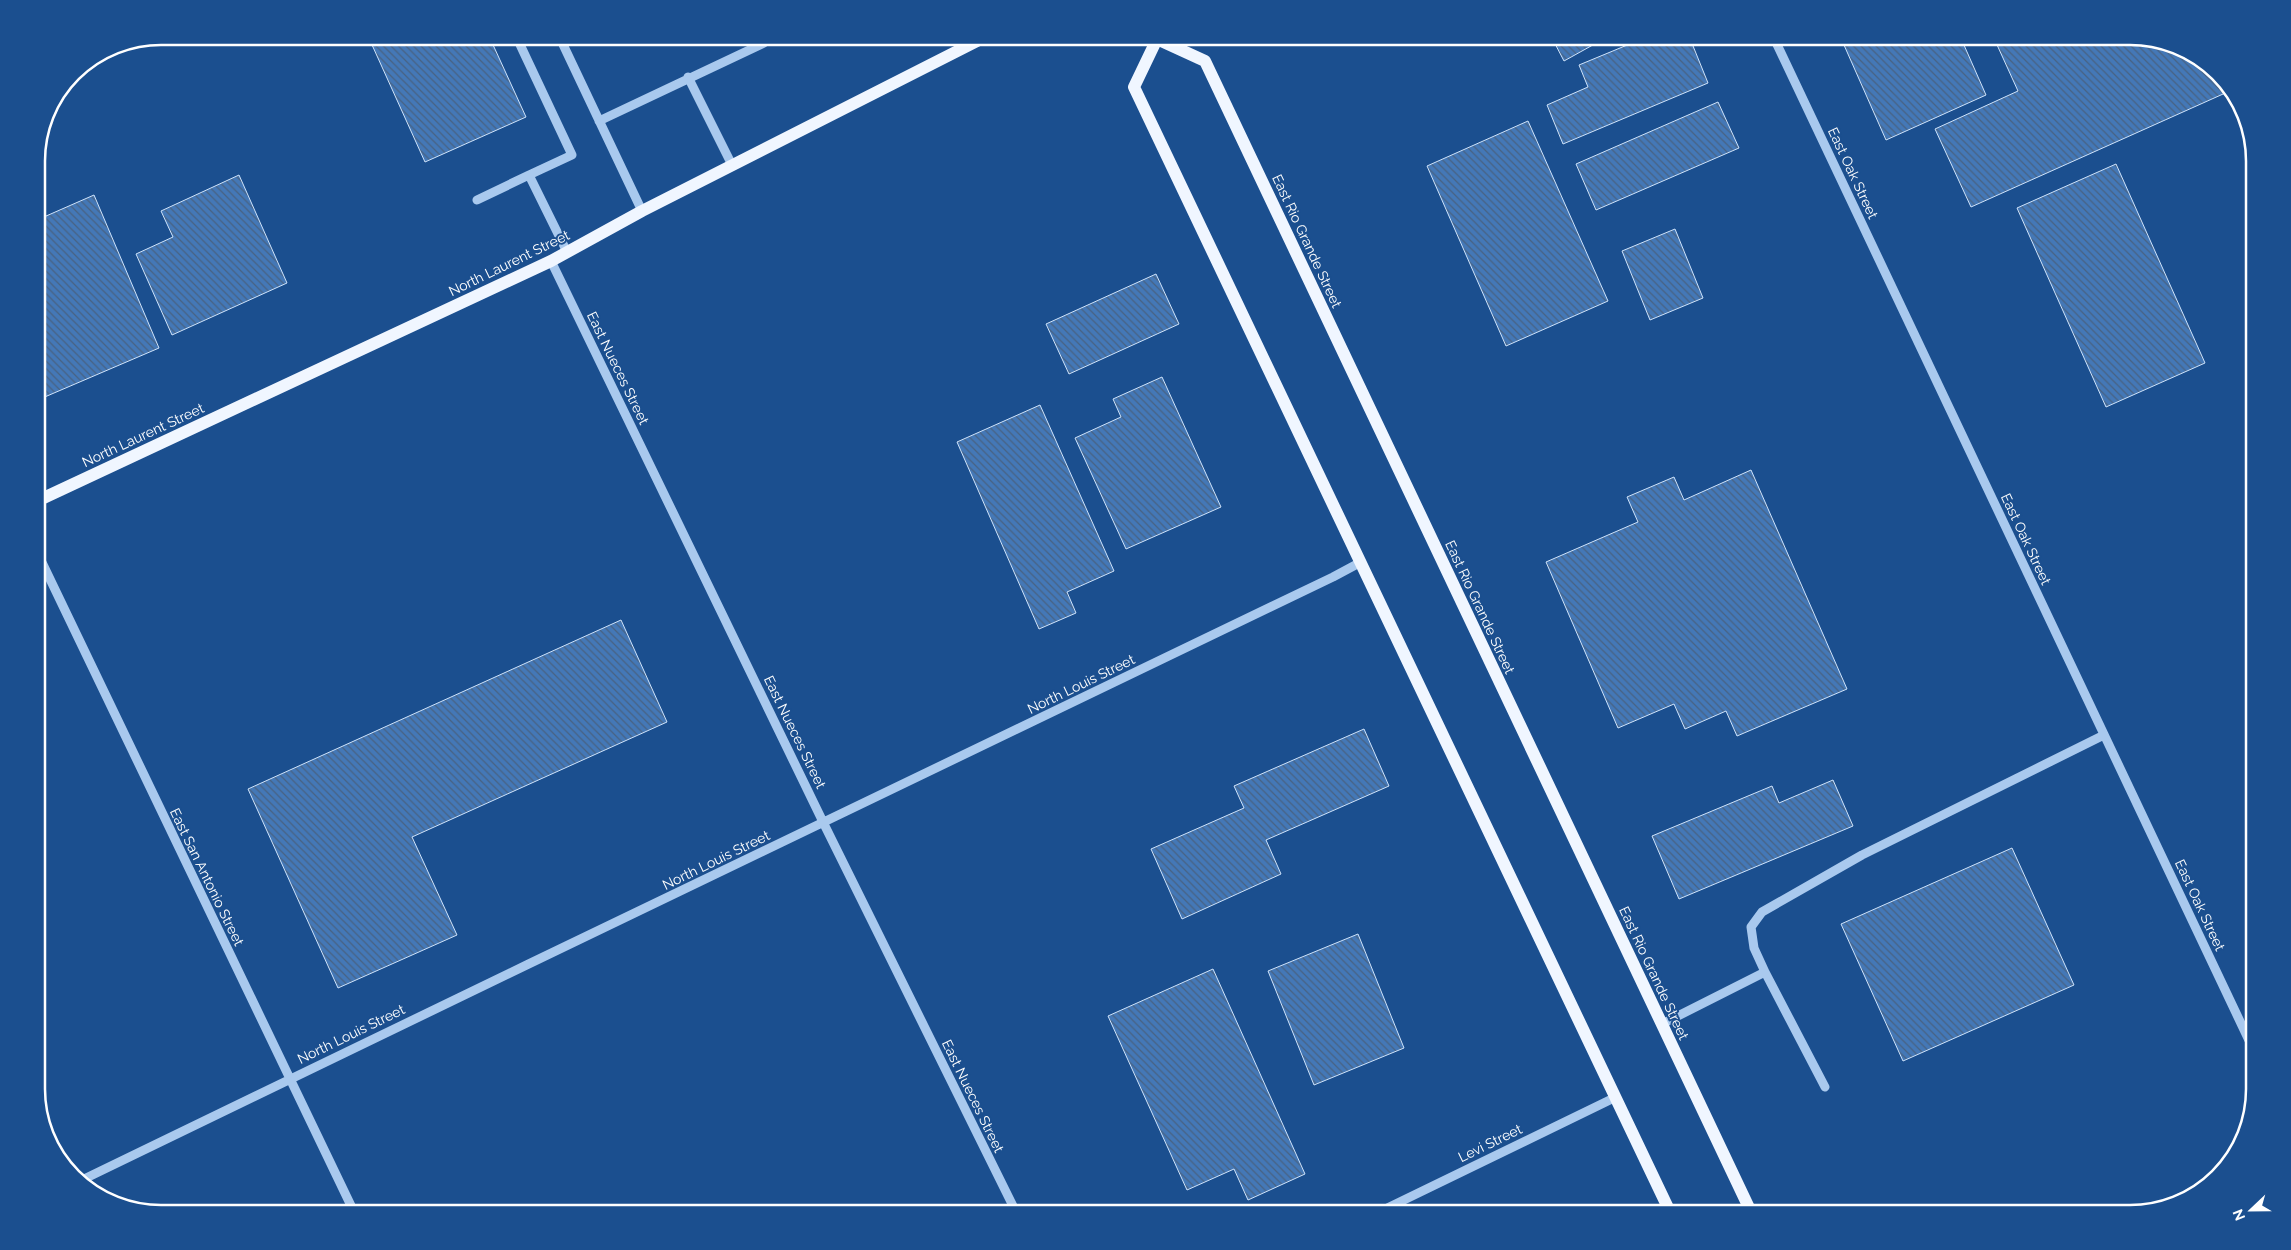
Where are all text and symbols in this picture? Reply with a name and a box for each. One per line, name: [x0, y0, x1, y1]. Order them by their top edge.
street label: East Oak Street: [1825, 125, 1881, 222]
street label: East Rio Grande Street: [1269, 172, 1345, 310]
street label: North Laurent Street: [446, 227, 572, 299]
street label: East Nueces Street: [584, 309, 652, 427]
street label: North Laurent Street: [80, 400, 207, 470]
street label: East Oak Street: [1998, 491, 2054, 588]
street label: East Rio Grande Street: [1442, 538, 1518, 676]
street label: North Louis Street: [1025, 651, 1137, 717]
street label: East Nueces Street: [761, 673, 829, 791]
street label: East San Antonio Street: [167, 806, 247, 949]
street label: North Louis Street: [660, 827, 772, 893]
street label: East Oak Street: [2172, 857, 2228, 954]
street label: East Rio Grande Street: [1616, 904, 1692, 1042]
street label: North Louis Street: [295, 1001, 407, 1067]
street label: East Nueces Street: [939, 1037, 1007, 1155]
street label: Levi Street: [1456, 1121, 1525, 1165]
north arrow: [2226, 1185, 2276, 1235]
text: N: [2230, 1207, 2248, 1223]

